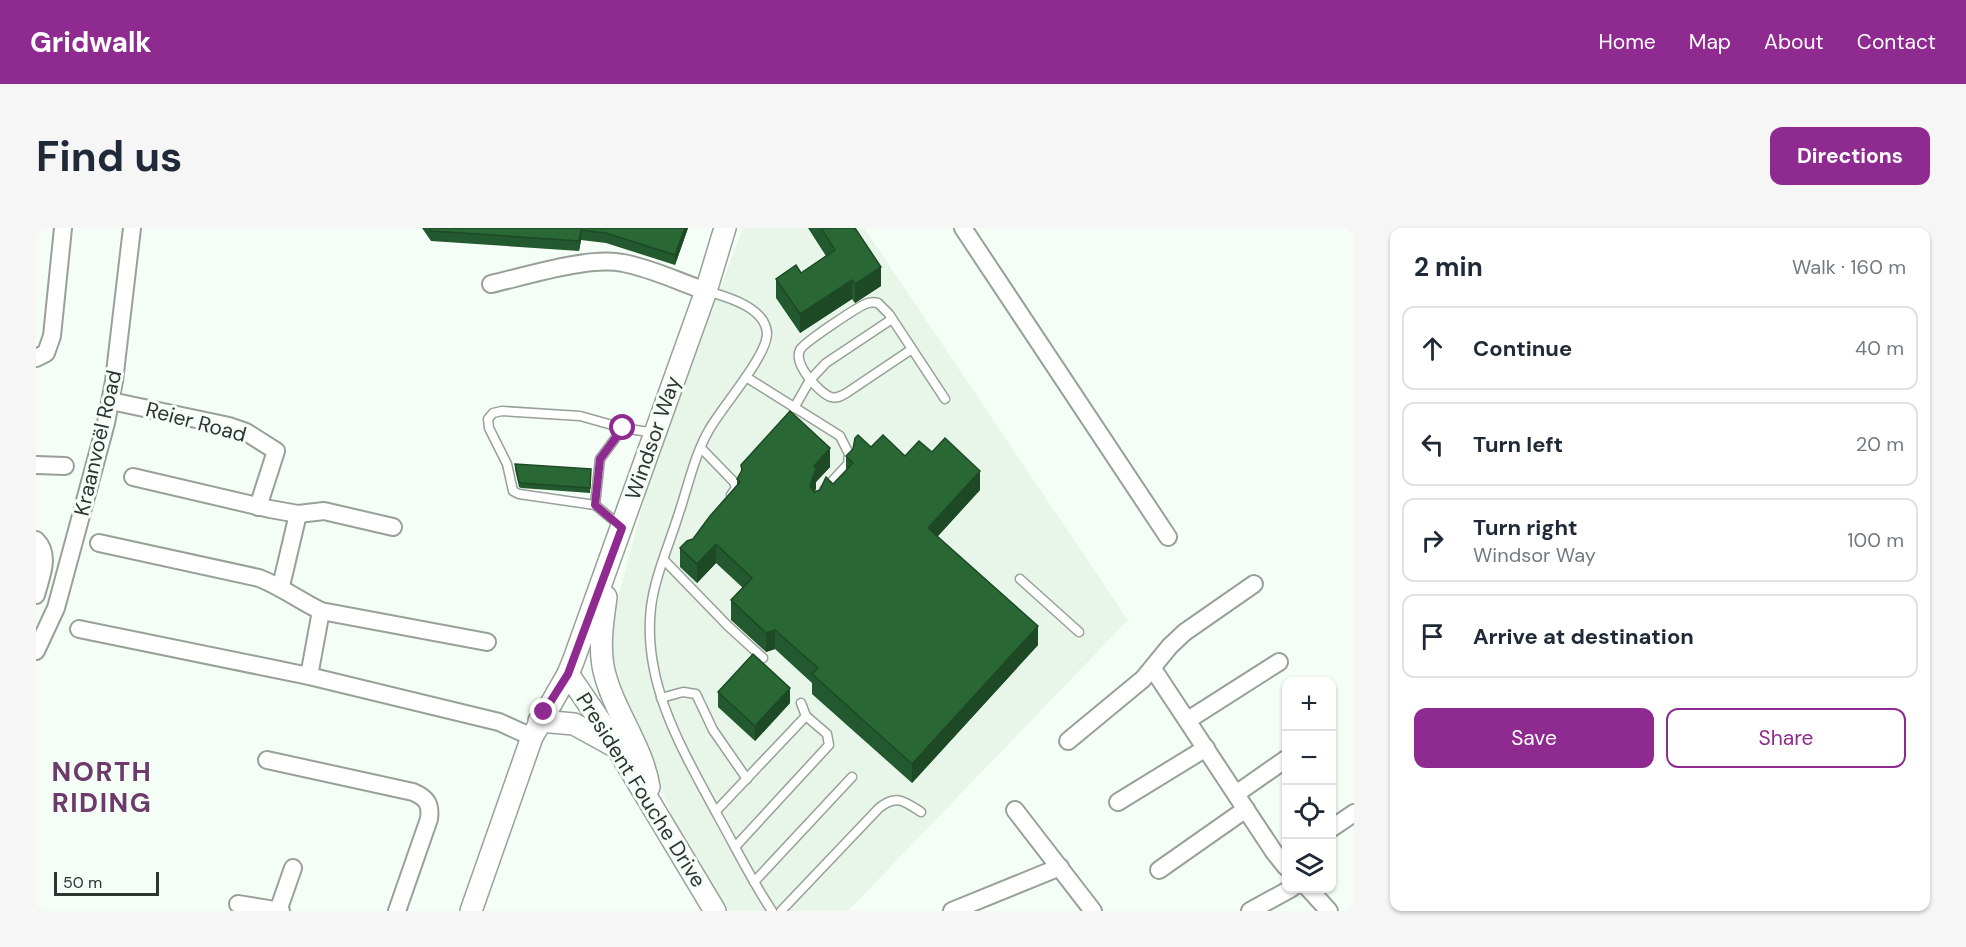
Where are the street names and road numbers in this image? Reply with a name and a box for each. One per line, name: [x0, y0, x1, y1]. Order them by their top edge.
street label: Kraanvoël Road: [68, 367, 128, 519]
street label: Windsor Way: [619, 372, 687, 504]
street label: Reier Road: [143, 395, 249, 449]
street label: President Fouche Drive: [570, 687, 712, 893]

